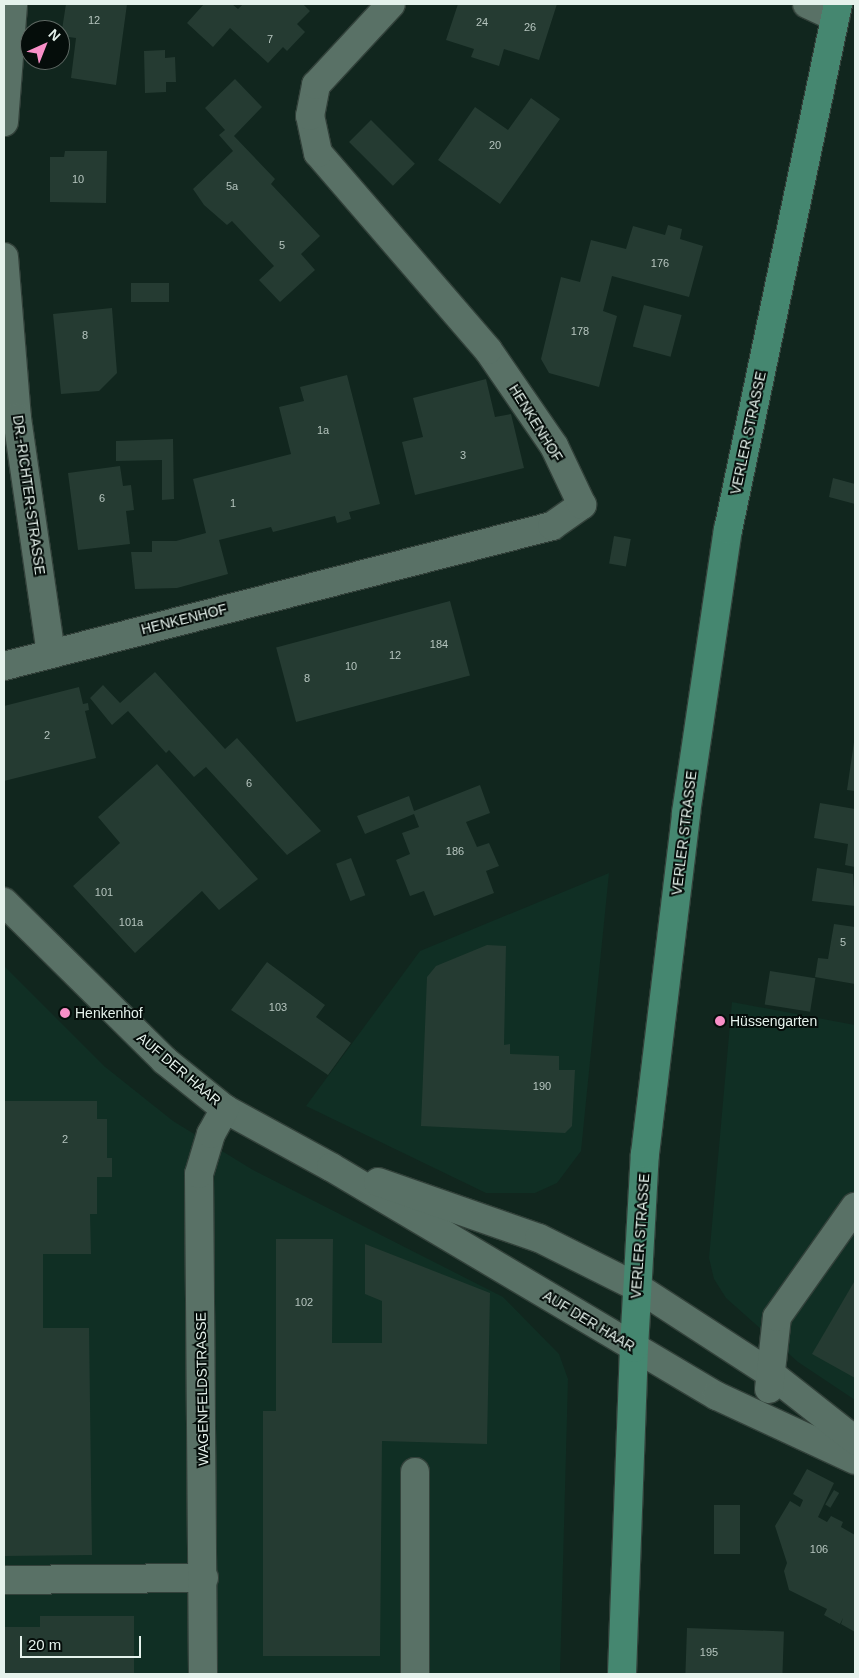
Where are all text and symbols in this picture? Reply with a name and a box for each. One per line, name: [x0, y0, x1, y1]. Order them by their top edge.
house number: 12: [88, 13, 100, 27]
house number: 24: [476, 15, 488, 29]
north arrow: [20, 20, 70, 70]
house number: 26: [524, 20, 536, 34]
text: N: [46, 26, 64, 44]
house number: 7: [267, 32, 273, 46]
house number: 20: [489, 138, 501, 152]
house number: 10: [72, 172, 84, 186]
house number: 5a: [226, 179, 238, 193]
house number: 5: [279, 238, 285, 252]
house number: 176: [651, 256, 669, 270]
house number: 178: [571, 324, 589, 338]
house number: 8: [82, 328, 88, 342]
street label: VERLER STRASSE: [727, 370, 769, 496]
street label: HENKENHOF: [506, 381, 566, 465]
street label: DR.-RICHTER-STRASSE: [9, 414, 49, 576]
house number: 1a: [317, 423, 329, 437]
house number: 3: [460, 448, 466, 462]
house number: 6: [99, 491, 105, 505]
house number: 1: [230, 496, 236, 510]
street label: HENKENHOF: [139, 600, 229, 638]
house number: 184: [430, 637, 448, 651]
house number: 12: [389, 648, 401, 662]
house number: 10: [345, 659, 357, 673]
house number: 8: [304, 671, 310, 685]
house number: 2: [44, 728, 50, 742]
street label: VERLER STRASSE: [668, 770, 700, 896]
house number: 6: [246, 776, 252, 790]
house number: 186: [446, 844, 464, 858]
house number: 101: [95, 885, 113, 899]
house number: 101a: [119, 915, 143, 929]
house number: 5: [840, 935, 846, 949]
house number: 103: [269, 1000, 287, 1014]
place label: Henkenhof: [75, 1005, 143, 1021]
marker: Henkenhof: [59, 1007, 71, 1019]
place label: Hüssengarten: [730, 1013, 817, 1029]
marker: Hüssengarten: [714, 1015, 726, 1027]
street label: AUF DER HAAR: [134, 1029, 224, 1109]
house number: 190: [533, 1079, 551, 1093]
house number: 2: [62, 1132, 68, 1146]
street label: VERLER STRASSE: [627, 1173, 653, 1299]
street label: AUF DER HAAR: [540, 1287, 638, 1355]
house number: 102: [295, 1295, 313, 1309]
street label: WAGENFELDSTRASSE: [192, 1312, 212, 1466]
house number: 106: [810, 1542, 828, 1556]
scale bar: [22, 1626, 144, 1658]
text: 20 m: [28, 1636, 61, 1653]
house number: 195: [700, 1645, 718, 1659]

